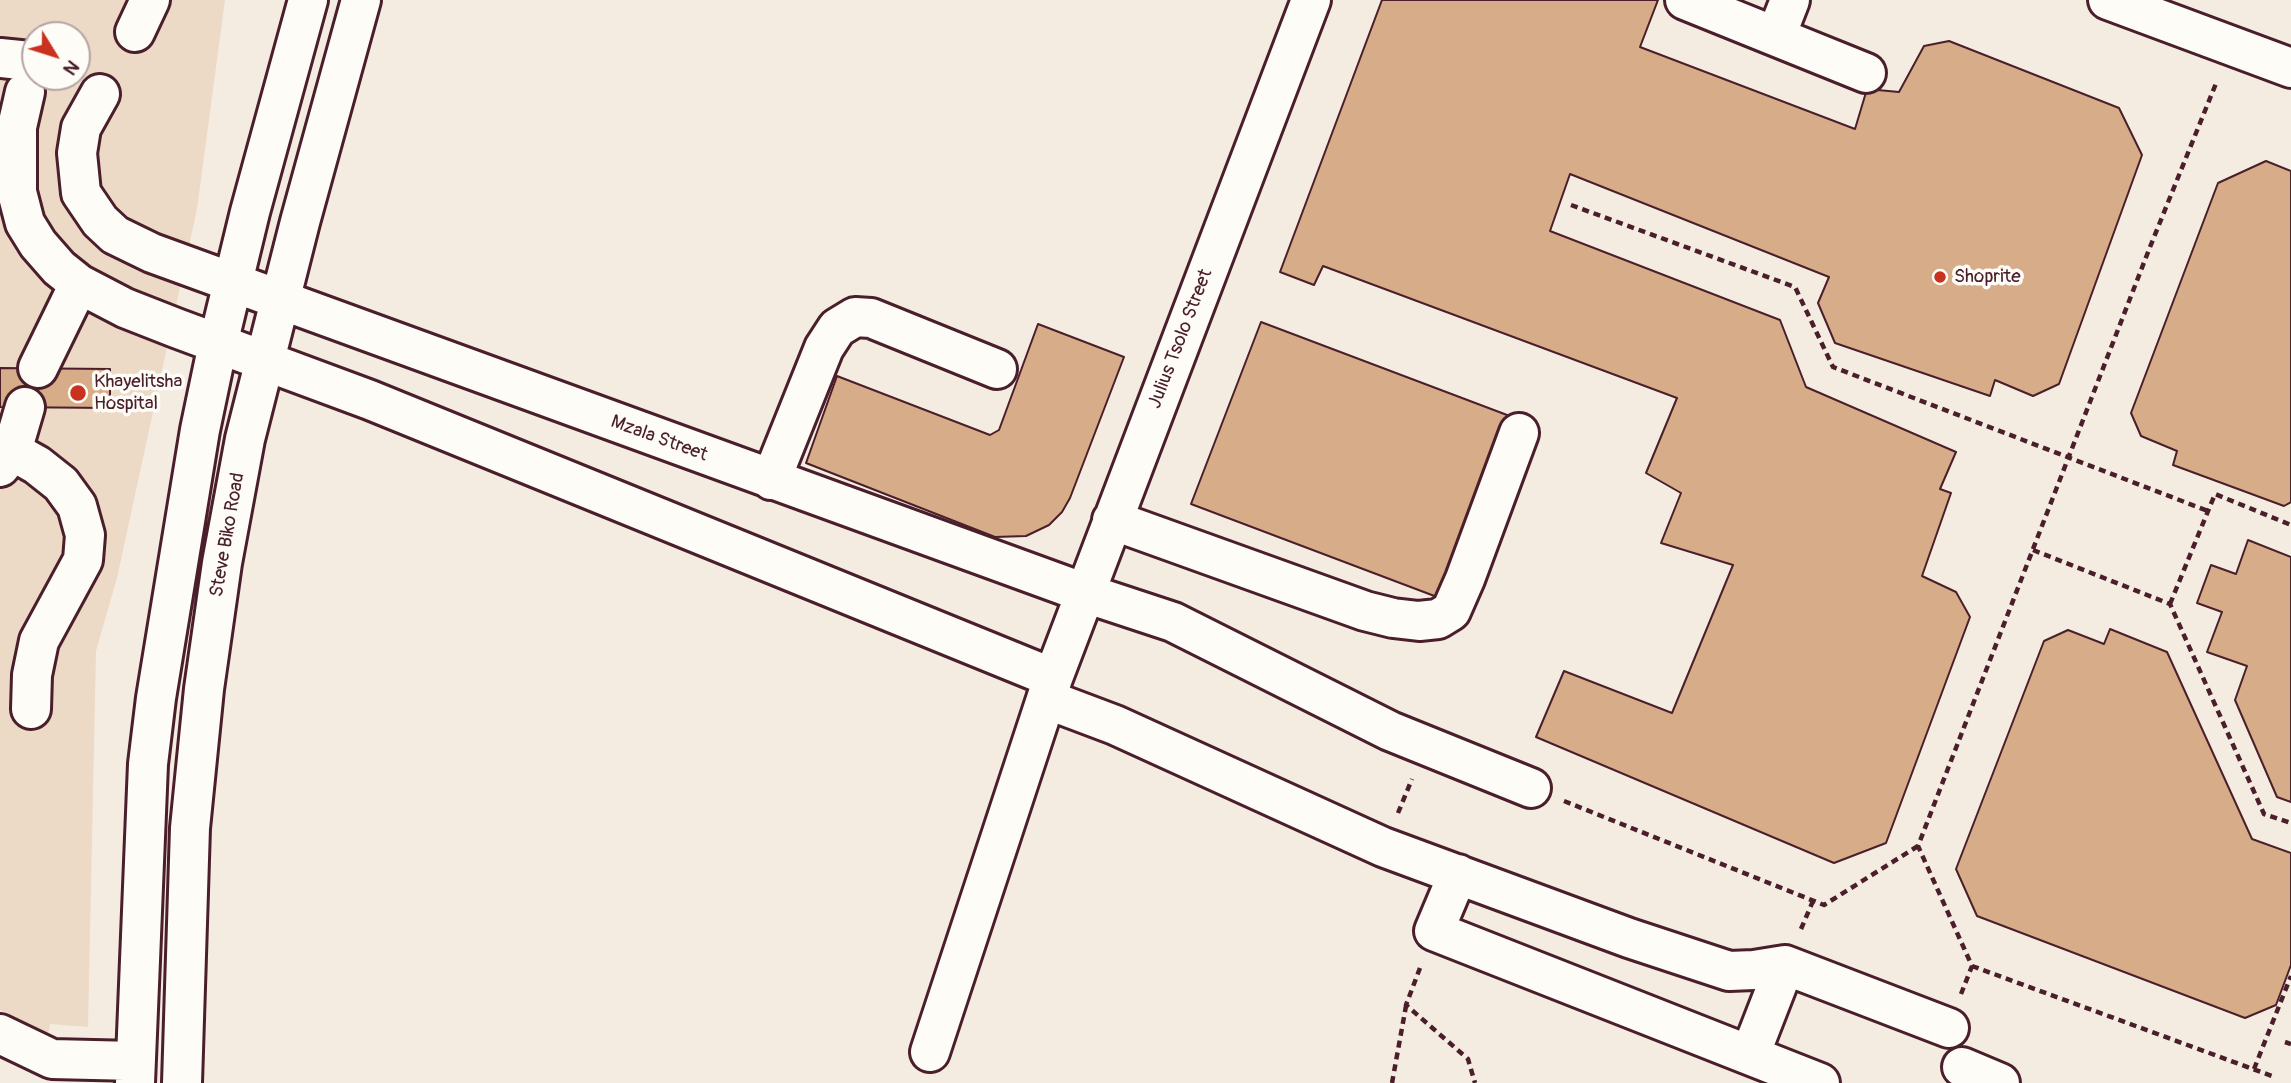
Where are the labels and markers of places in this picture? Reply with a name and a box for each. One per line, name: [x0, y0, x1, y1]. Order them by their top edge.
place label: Shoprite: [1954, 266, 2021, 288]
marker: Shoprite: [1932, 269, 1948, 285]
place label: Khayelitsha Hospital: [94, 371, 182, 415]
marker: Khayelitsha Hospital: [68, 383, 88, 403]

